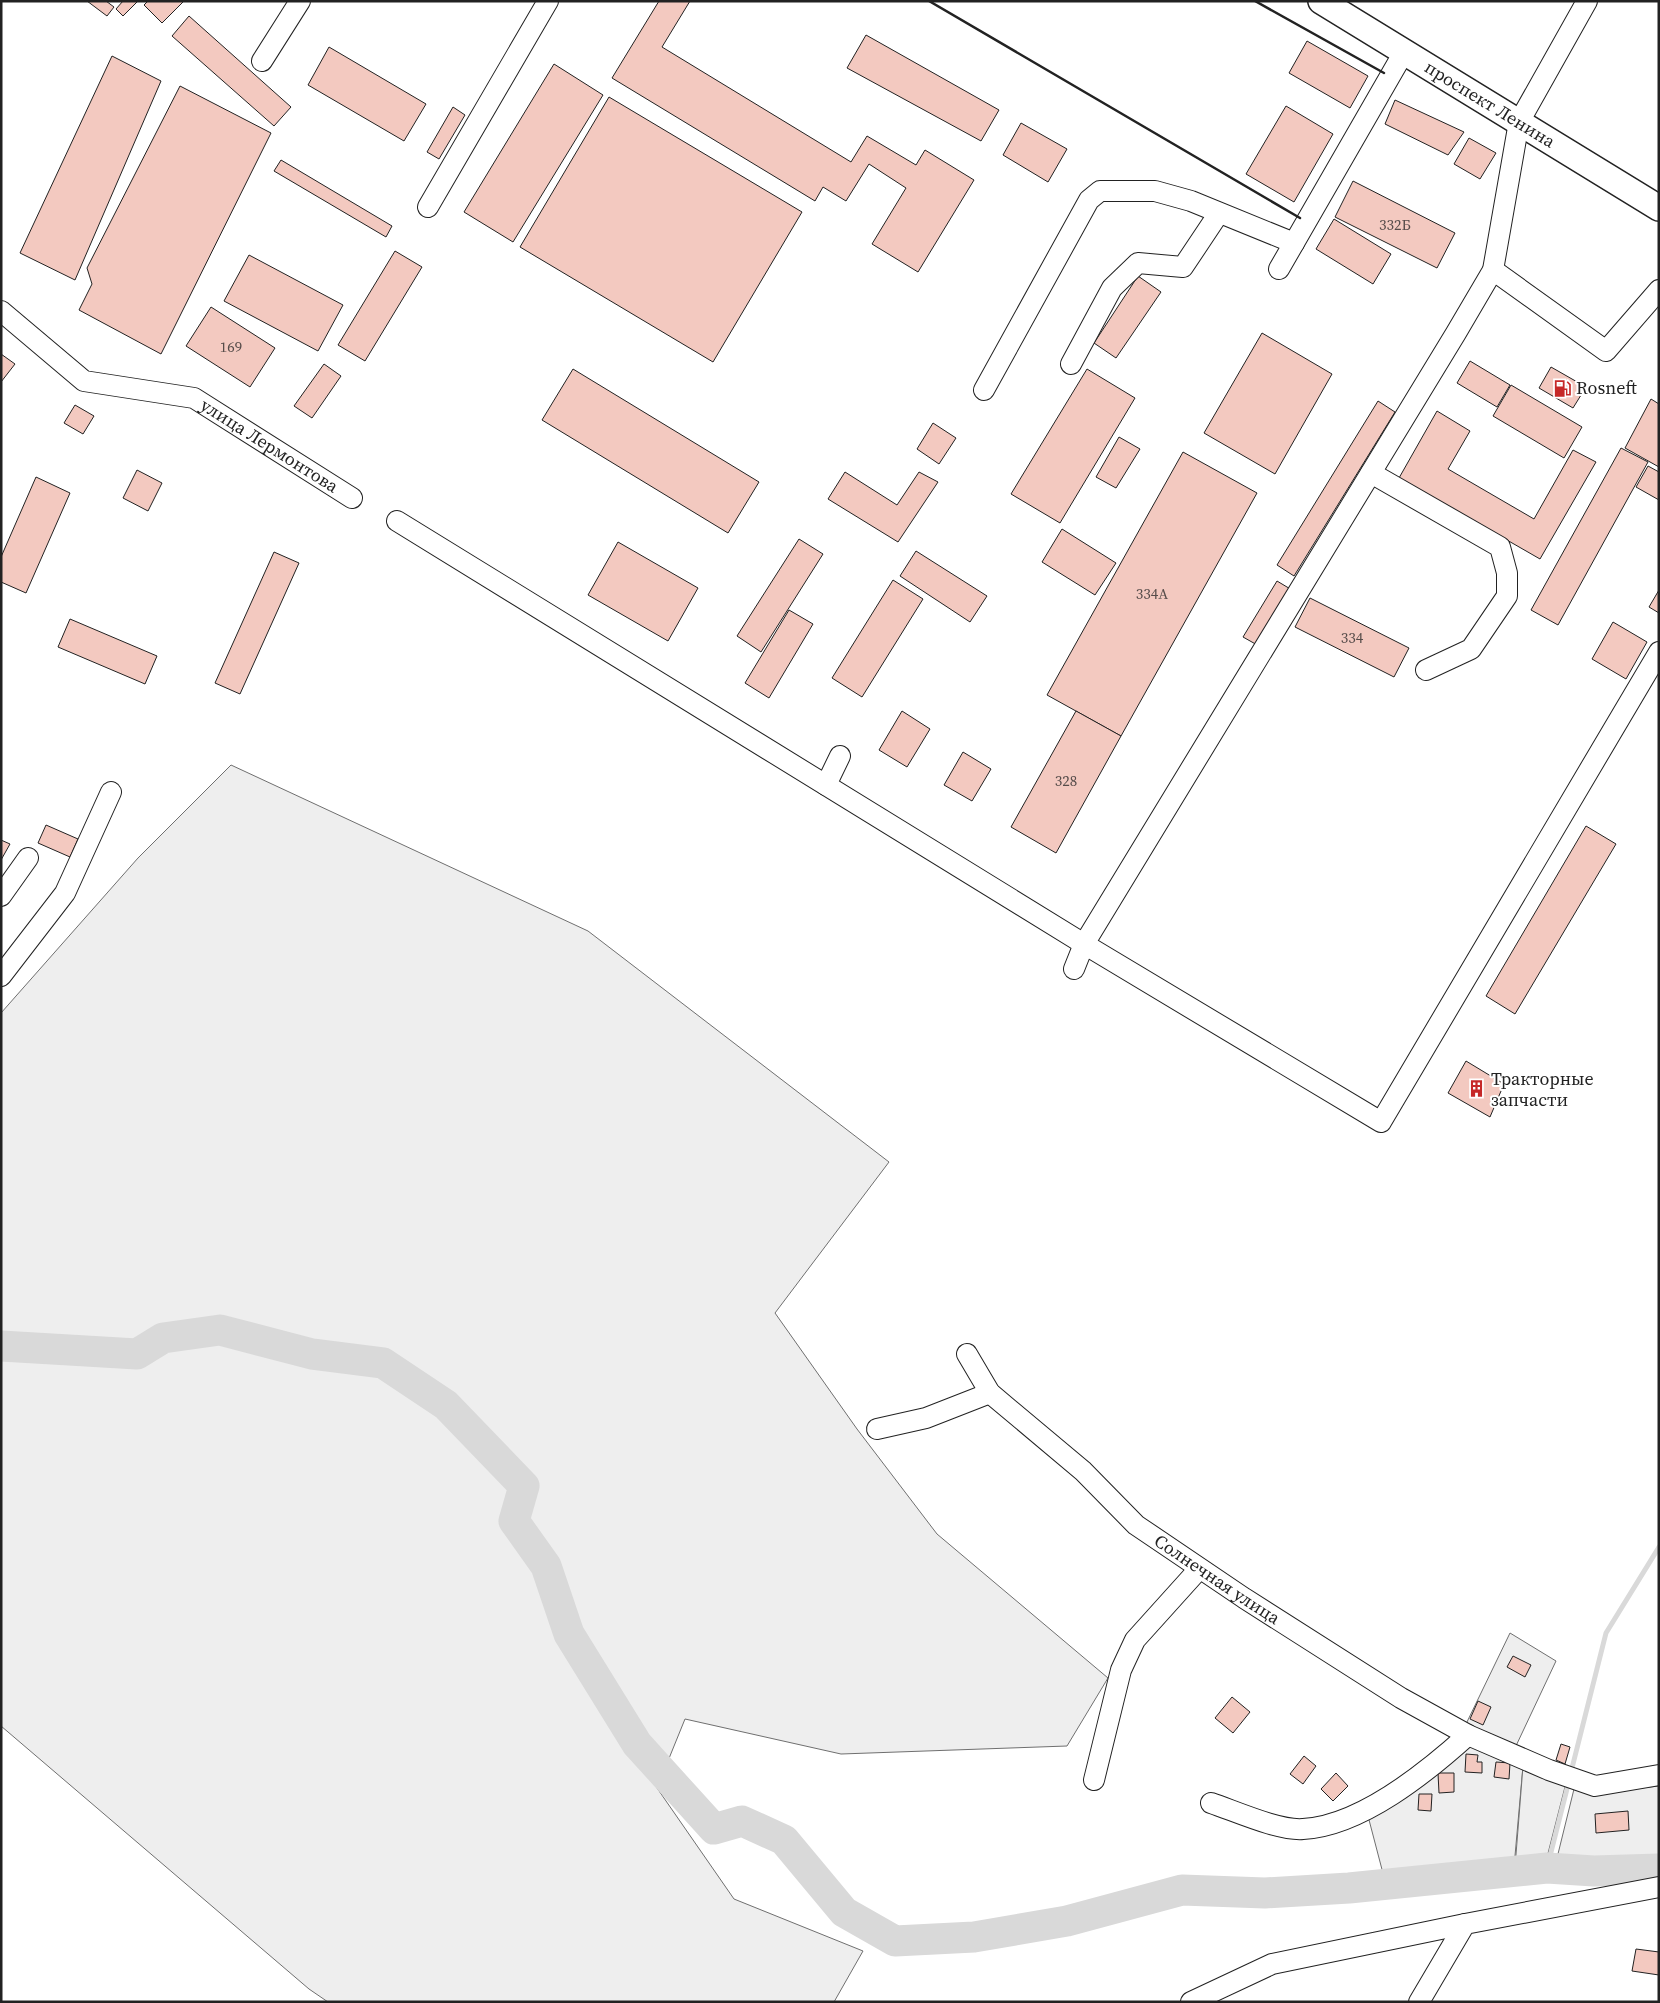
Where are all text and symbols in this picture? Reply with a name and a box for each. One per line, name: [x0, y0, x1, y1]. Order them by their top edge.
street label: проспект Ленина: [1420, 54, 1561, 154]
house number: 332Б: [1379, 214, 1411, 235]
house number: 169: [220, 336, 242, 357]
place label: Rosneft: [1576, 375, 1637, 400]
fuel station icon: Rosneft: [1552, 378, 1572, 398]
street label: улица Лермонтова: [196, 392, 344, 499]
house number: 334А: [1136, 583, 1168, 604]
house number: 334: [1341, 627, 1364, 648]
house number: 328: [1055, 770, 1077, 791]
place label: Тракторные запчасти: [1491, 1066, 1594, 1112]
building icon: Тракторные запчасти: [1467, 1079, 1487, 1099]
street label: Солнечная улица: [1150, 1528, 1286, 1630]

